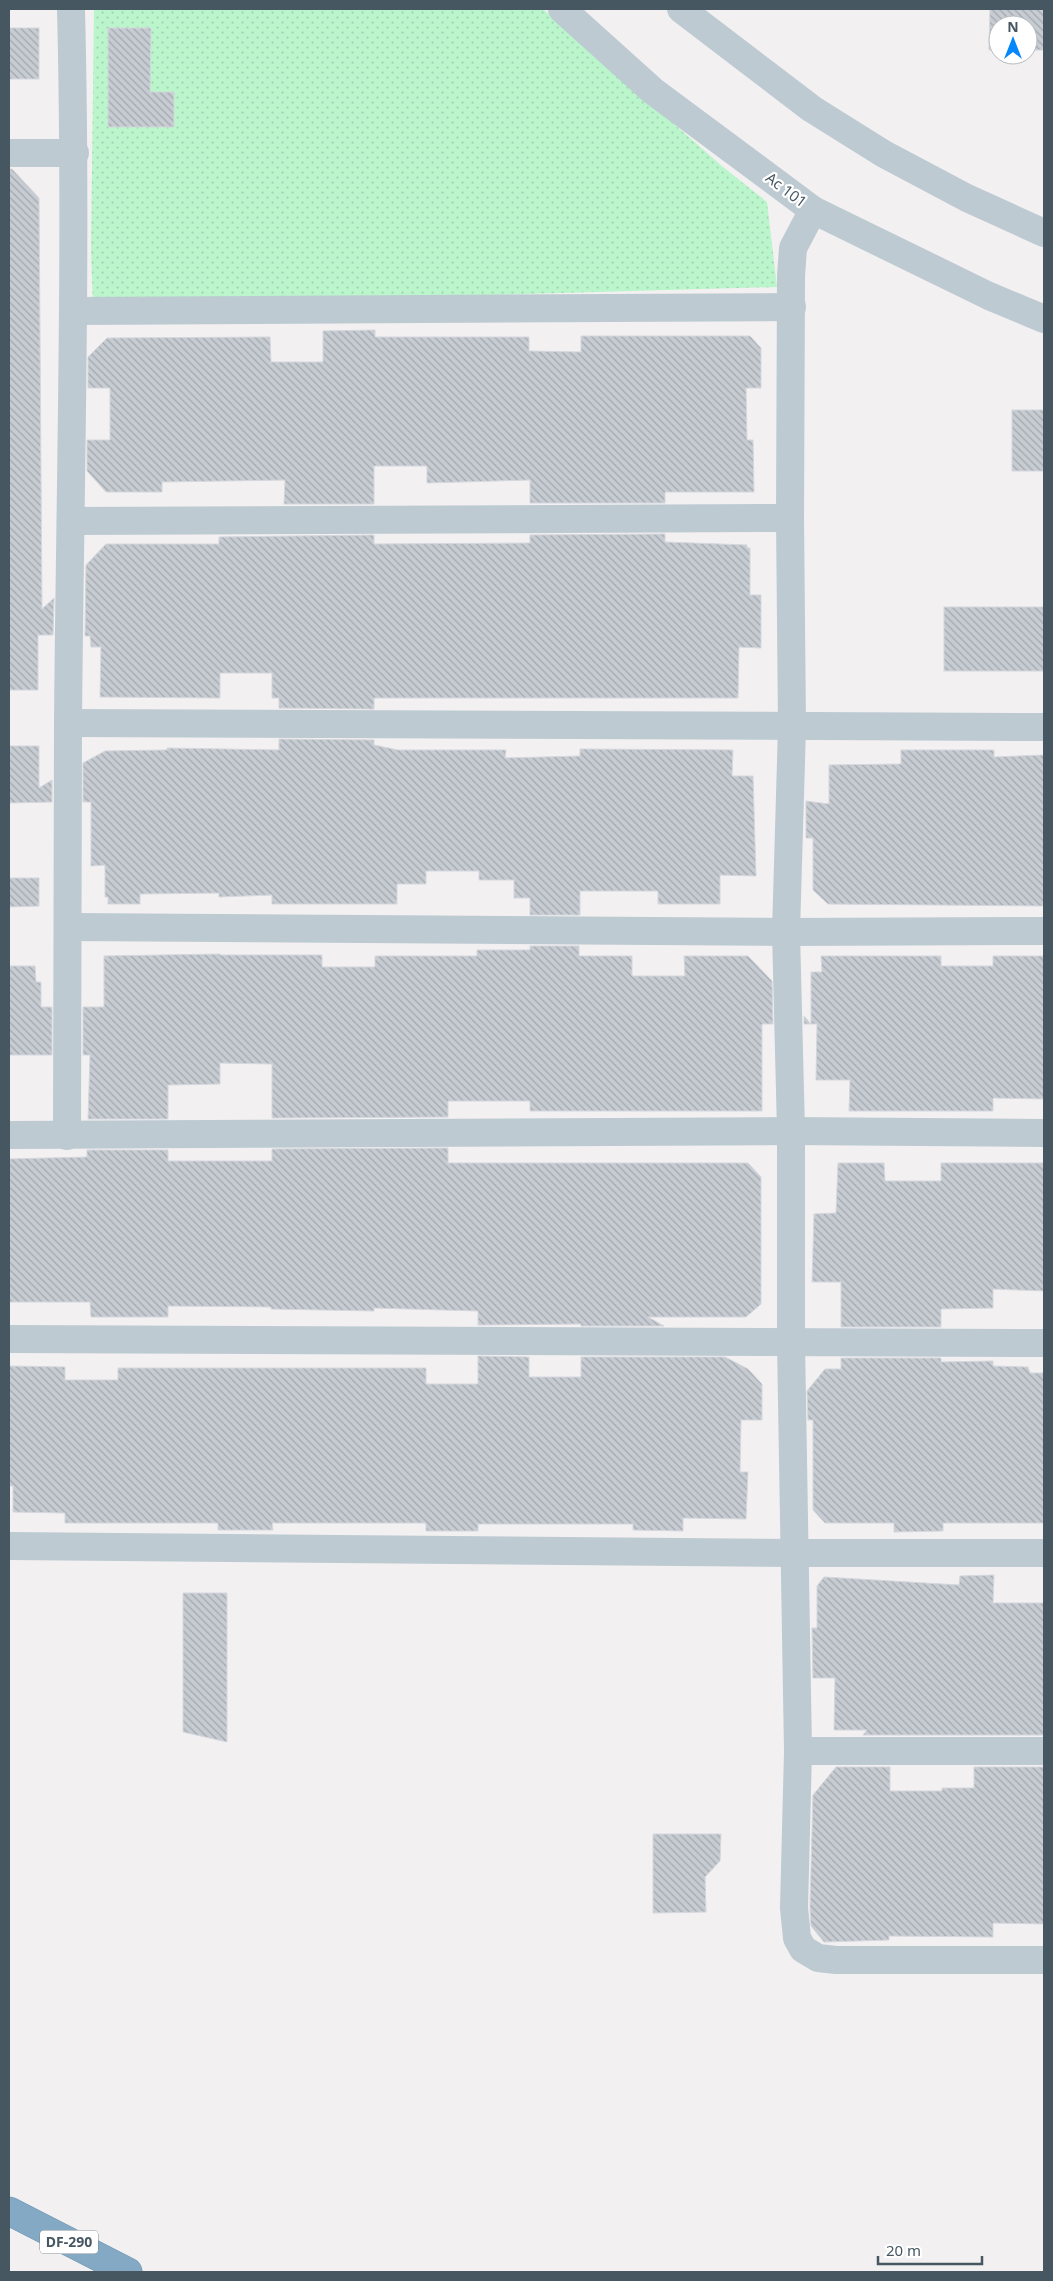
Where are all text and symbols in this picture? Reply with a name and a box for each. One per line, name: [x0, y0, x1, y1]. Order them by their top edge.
north arrow: [988, 15, 1038, 65]
text: N: [1007, 17, 1019, 36]
street label: Ac 101: [762, 167, 811, 211]
road number: DF-290: [40, 2230, 98, 2254]
scale bar: [878, 2234, 982, 2266]
text: 20 m: [886, 2240, 921, 2260]

